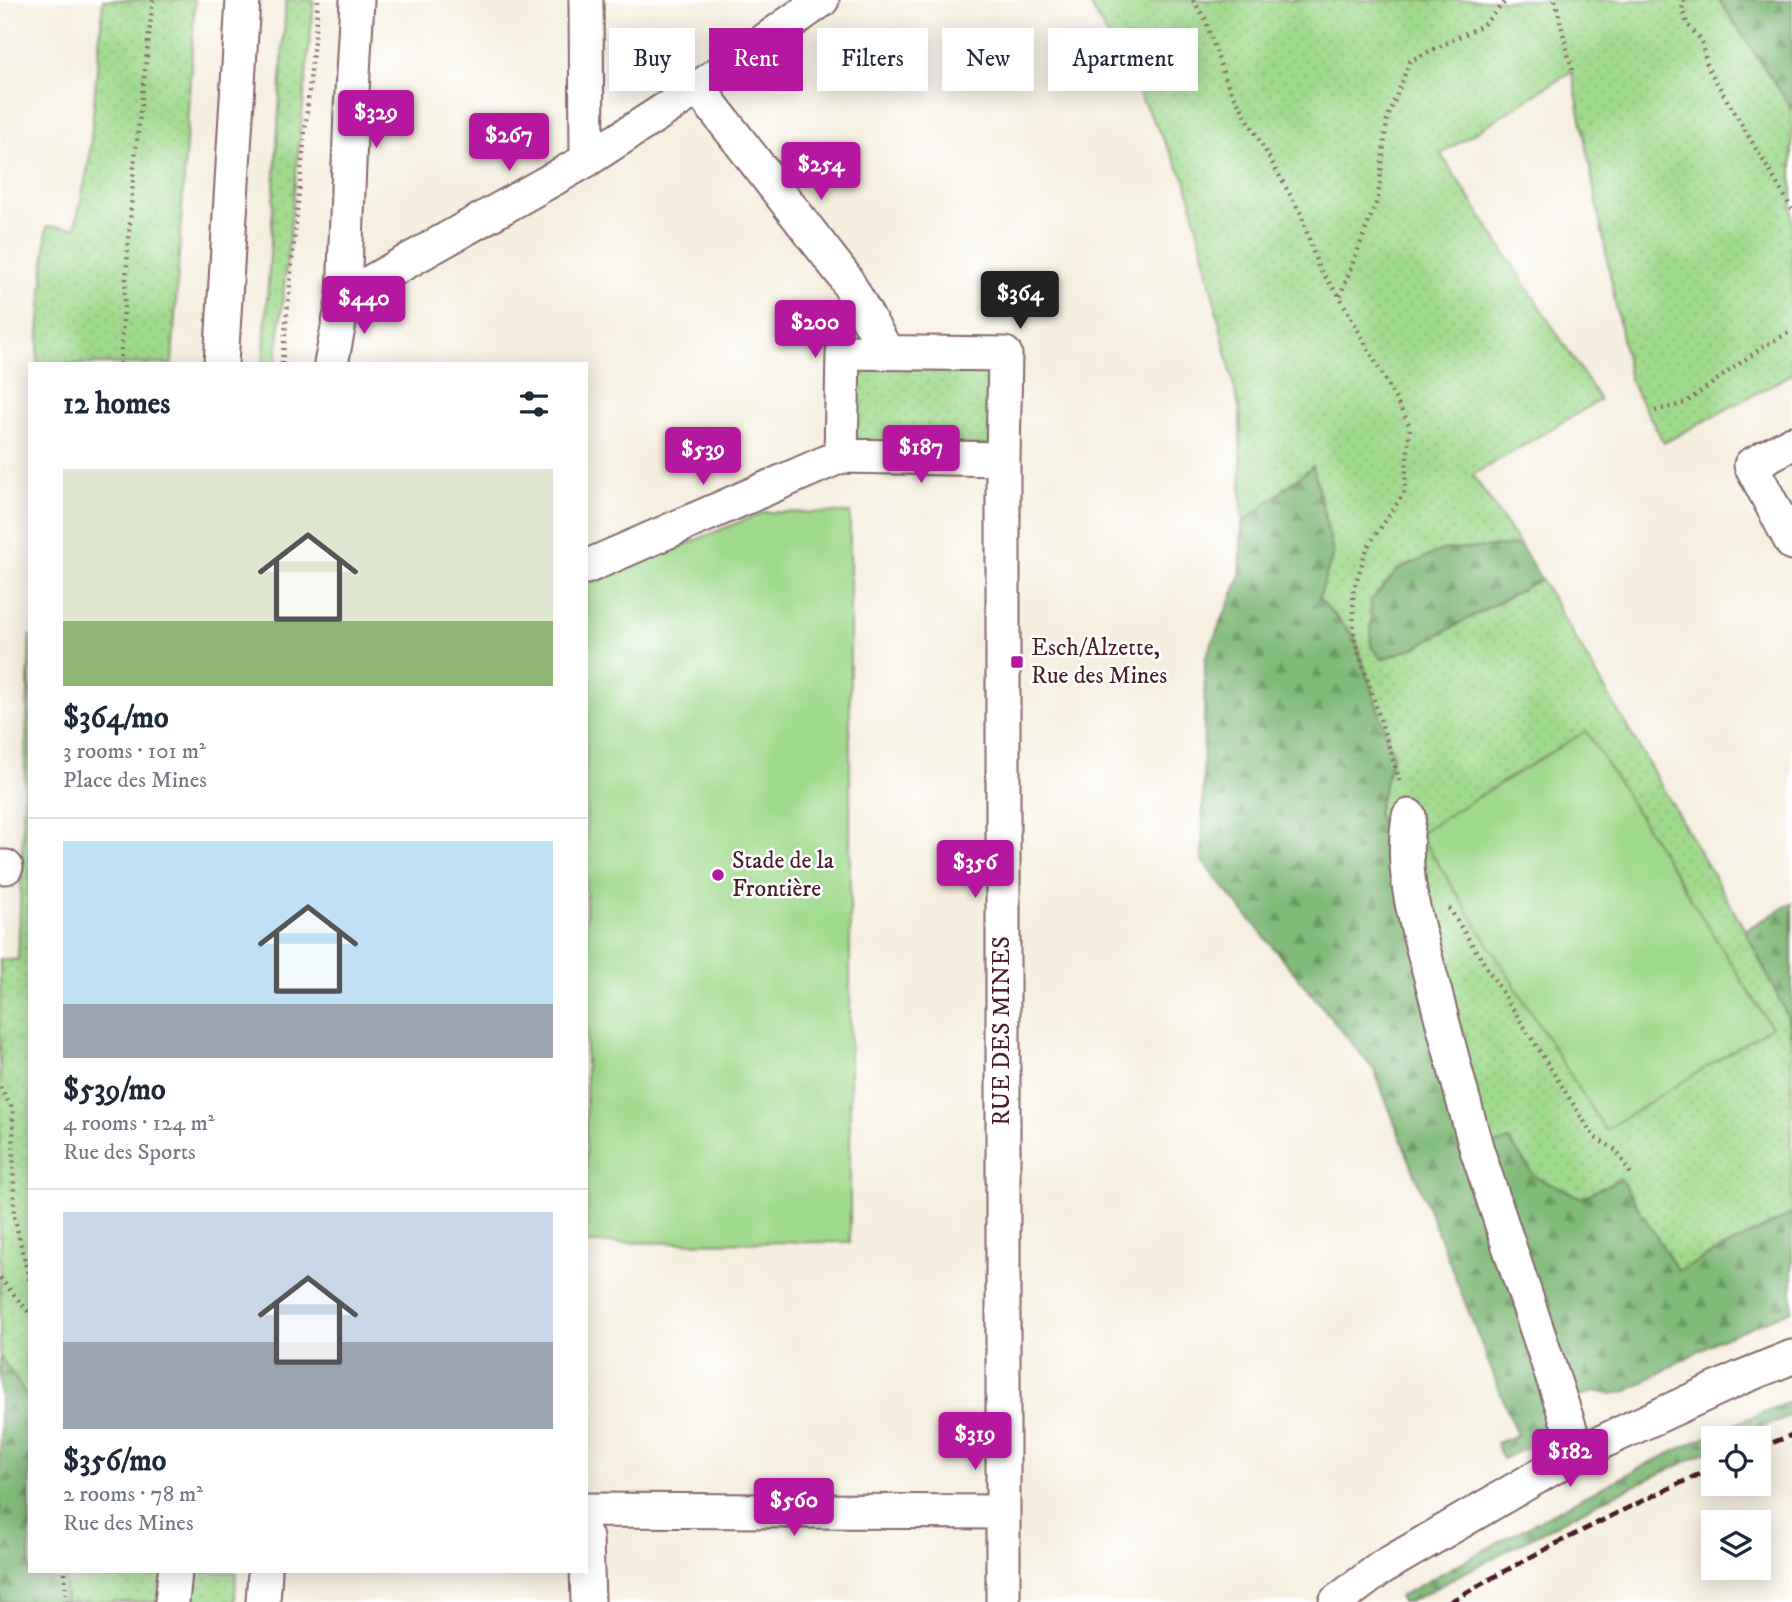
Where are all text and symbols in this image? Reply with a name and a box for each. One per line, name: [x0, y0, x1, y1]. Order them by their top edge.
chip: Buy: [609, 28, 695, 91]
chip: Rent: [709, 28, 803, 91]
chip: Filters: [817, 28, 928, 91]
chip: New: [942, 28, 1034, 91]
chip: Apartment: [1048, 28, 1198, 91]
pin: $329: [335, 90, 417, 150]
text: $329: [354, 98, 398, 127]
pin: $267: [468, 114, 550, 173]
text: $267: [485, 121, 533, 150]
pin: $254: [780, 142, 862, 202]
text: $254: [797, 150, 845, 179]
pin: $364: [979, 272, 1061, 331]
pin: $440: [323, 276, 405, 336]
text: $364: [997, 279, 1043, 308]
text: $440: [338, 284, 390, 313]
pin: $200: [774, 300, 856, 360]
text: $200: [791, 308, 839, 337]
icon: filters: [515, 385, 553, 423]
text: 12 homes: [63, 386, 170, 423]
pin: $187: [880, 426, 962, 485]
pin: $539: [662, 428, 744, 487]
text: $187: [899, 433, 943, 462]
text: $539: [681, 435, 725, 464]
icon: home: [245, 514, 371, 640]
place label: Esch/Alzette, Rue des Mines: [1031, 633, 1167, 691]
marker: Esch/Alzette, Rue des Mines: [1009, 654, 1025, 670]
text: $364/mo: [63, 700, 169, 737]
text: 3 rooms · 101 m²: [63, 737, 206, 766]
text: Place des Mines: [63, 766, 207, 795]
pin: $356: [934, 841, 1016, 900]
place label: Stade de la Frontière: [732, 846, 835, 904]
text: $356: [953, 848, 997, 877]
marker: Stade de la Frontière: [710, 867, 726, 883]
icon: home: [245, 886, 371, 1012]
street label: RUE DES MINES: [987, 936, 1017, 1126]
text: $539/mo: [63, 1072, 166, 1109]
text: 4 rooms · 124 m²: [63, 1109, 214, 1138]
text: Rue des Sports: [63, 1138, 196, 1167]
icon: home: [245, 1257, 371, 1383]
pin: $319: [934, 1412, 1016, 1472]
text: $319: [955, 1420, 995, 1449]
map controls: [1701, 1426, 1771, 1580]
button: locate: [1701, 1426, 1771, 1496]
pin: $182: [1529, 1430, 1611, 1489]
text: $182: [1548, 1437, 1592, 1466]
text: $356/mo: [63, 1443, 166, 1480]
pin: $560: [753, 1478, 835, 1538]
text: 2 rooms · 78 m²: [63, 1480, 203, 1509]
text: $560: [770, 1486, 818, 1515]
text: Rue des Mines: [63, 1509, 194, 1538]
button: layers: [1701, 1510, 1771, 1580]

